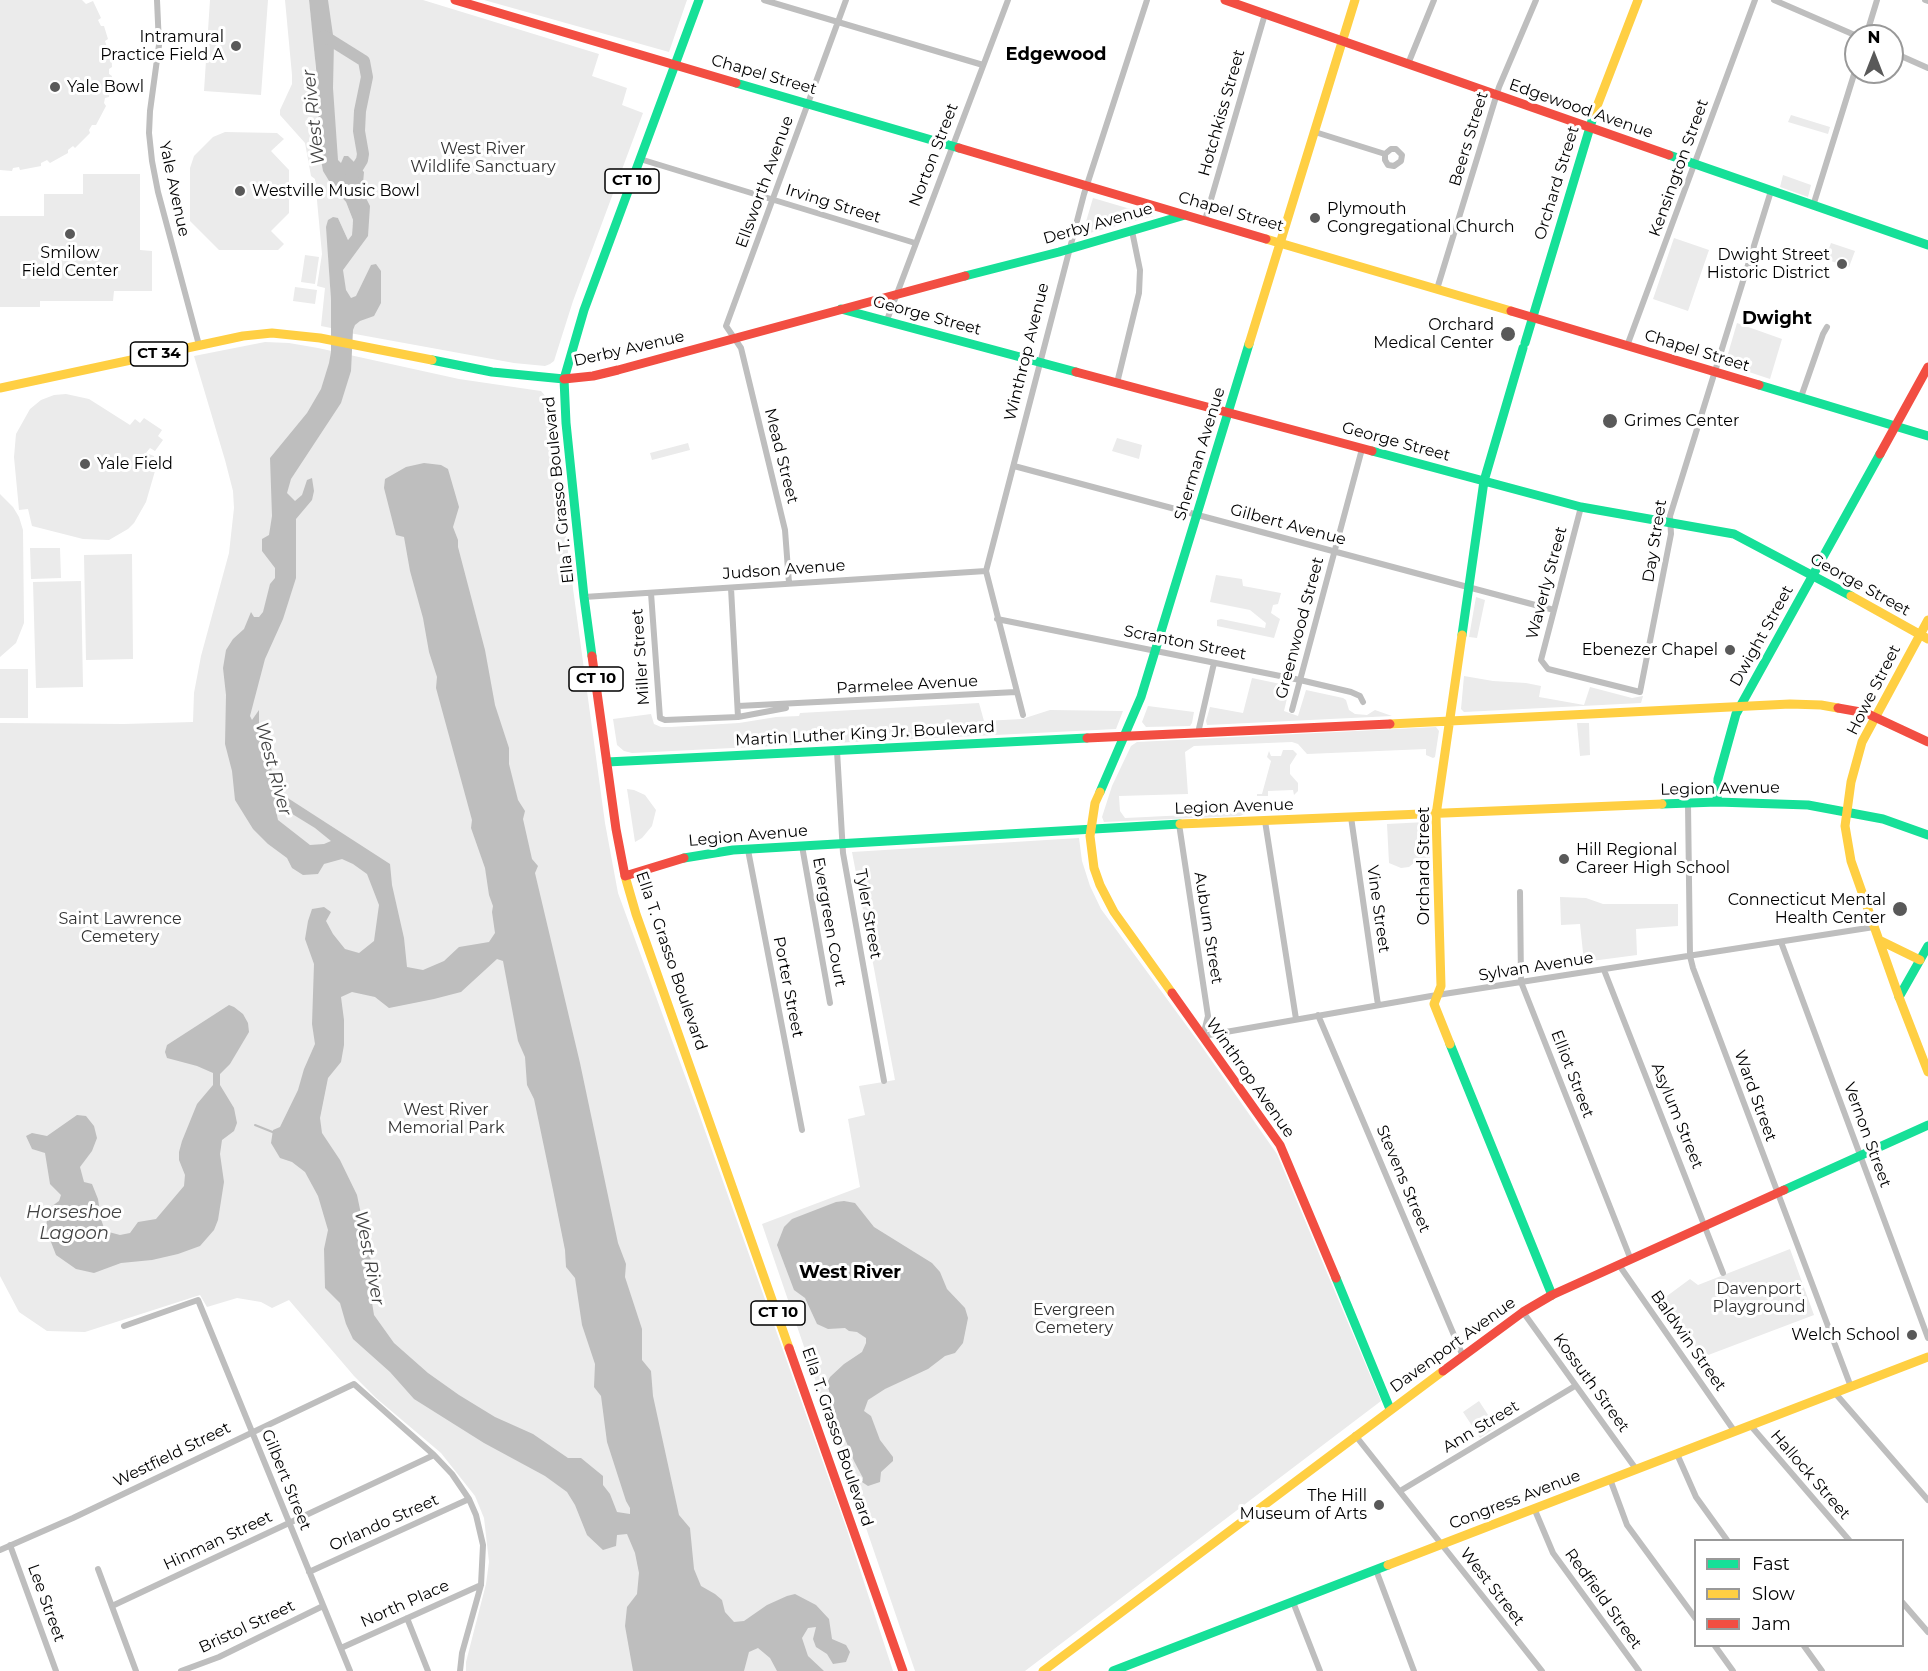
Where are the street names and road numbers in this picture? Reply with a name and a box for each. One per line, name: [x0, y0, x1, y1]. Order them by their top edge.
street label: Hotchkiss Street: [1195, 47, 1249, 179]
street label: Chapel Street: [709, 51, 819, 99]
street label: Edgewood Avenue: [1506, 75, 1656, 143]
street label: Beers Street: [1445, 89, 1493, 189]
street label: Kensington Street: [1645, 97, 1713, 239]
street label: Norton Street: [905, 101, 963, 209]
street label: Ellsworth Avenue: [732, 113, 798, 251]
street label: Orchard Street: [1531, 124, 1583, 242]
street label: Yale Avenue: [155, 140, 193, 238]
road number: CT 10: [605, 169, 659, 193]
street label: Irving Street: [783, 180, 883, 228]
street label: Chapel Street: [1176, 188, 1286, 236]
street label: Derby Avenue: [1041, 199, 1155, 249]
street label: Winthrop Avenue: [1001, 281, 1053, 423]
street label: George Street: [871, 292, 983, 340]
street label: Chapel Street: [1642, 326, 1752, 376]
street label: Derby Avenue: [572, 327, 686, 371]
road number: CT 34: [130, 342, 188, 366]
street label: Sherman Avenue: [1171, 385, 1229, 523]
street label: Ella T. Grasso Boulevard: [540, 395, 578, 585]
street label: Mead Street: [760, 406, 802, 506]
street label: George Street: [1340, 418, 1452, 466]
street label: Day Street: [1639, 498, 1671, 584]
street label: Gilbert Avenue: [1228, 500, 1348, 550]
street label: Waverly Street: [1523, 524, 1571, 642]
street label: George Street: [1807, 550, 1913, 620]
street label: Greenwood Street: [1272, 555, 1328, 701]
street label: Judson Avenue: [722, 556, 846, 584]
street label: Dwight Street: [1726, 582, 1798, 690]
street label: Miller Street: [628, 608, 654, 706]
street label: Scranton Street: [1122, 622, 1248, 664]
street label: Howe Street: [1843, 642, 1905, 738]
road number: CT 10: [569, 667, 623, 691]
street label: Parmelee Avenue: [836, 672, 978, 698]
street label: Martin Luther King Jr. Boulevard: [735, 718, 995, 750]
street label: Legion Avenue: [1660, 778, 1780, 800]
street label: Legion Avenue: [1174, 795, 1294, 819]
street label: Orchard Street: [1414, 807, 1434, 925]
street label: Legion Avenue: [688, 821, 808, 851]
street label: Evergreen Court: [808, 856, 850, 988]
street label: Vine Street: [1362, 864, 1394, 954]
street label: Tyler Street: [851, 868, 885, 960]
street label: Ella T. Grasso Boulevard: [631, 869, 711, 1053]
street label: Auburn Street: [1190, 871, 1226, 985]
street label: Porter Street: [769, 935, 807, 1039]
street label: Sylvan Avenue: [1477, 948, 1595, 986]
street label: Winthrop Avenue: [1202, 1015, 1298, 1141]
street label: Elliot Street: [1546, 1027, 1598, 1121]
street label: Ward Street: [1730, 1048, 1780, 1144]
street label: Asylum Street: [1647, 1060, 1707, 1172]
street label: Vernon Street: [1839, 1080, 1895, 1190]
street label: Stevens Street: [1372, 1122, 1434, 1236]
street label: Baldwin Street: [1646, 1287, 1730, 1395]
street label: Davenport Avenue: [1387, 1293, 1519, 1397]
road number: CT 10: [751, 1301, 805, 1325]
street label: Kossuth Street: [1549, 1330, 1633, 1436]
street label: Ella T. Grasso Boulevard: [797, 1345, 877, 1529]
street label: Ann Street: [1439, 1397, 1523, 1457]
street label: Westfield Street: [110, 1418, 234, 1492]
street label: Hallock Street: [1766, 1426, 1854, 1524]
street label: Gilbert Street: [257, 1427, 315, 1533]
street label: Congress Avenue: [1447, 1466, 1583, 1534]
street label: Orlando Street: [326, 1490, 442, 1556]
street label: Hinman Street: [161, 1507, 275, 1575]
street label: West Street: [1456, 1544, 1528, 1630]
street label: Redfield Street: [1560, 1545, 1646, 1653]
street label: Lee Street: [23, 1562, 69, 1644]
street label: North Place: [358, 1576, 452, 1632]
street label: Bristol Street: [196, 1596, 298, 1658]

